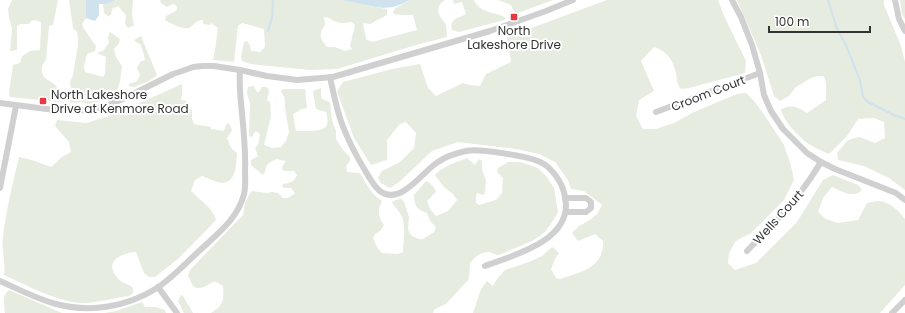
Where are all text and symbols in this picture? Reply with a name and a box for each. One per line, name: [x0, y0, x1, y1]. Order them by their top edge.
scale bar: [769, 8, 870, 34]
marker: North Lakeshore Drive: [509, 12, 519, 22]
text: 100 m: [775, 13, 809, 30]
place label: North Lakeshore Drive: [467, 22, 561, 53]
street label: Croom Court: [668, 71, 748, 115]
place label: North Lakeshore Drive at Kenmore Road: [51, 86, 189, 117]
marker: North Lakeshore Drive at Kenmore Road: [38, 96, 48, 106]
street label: Wells Court: [749, 186, 807, 248]

